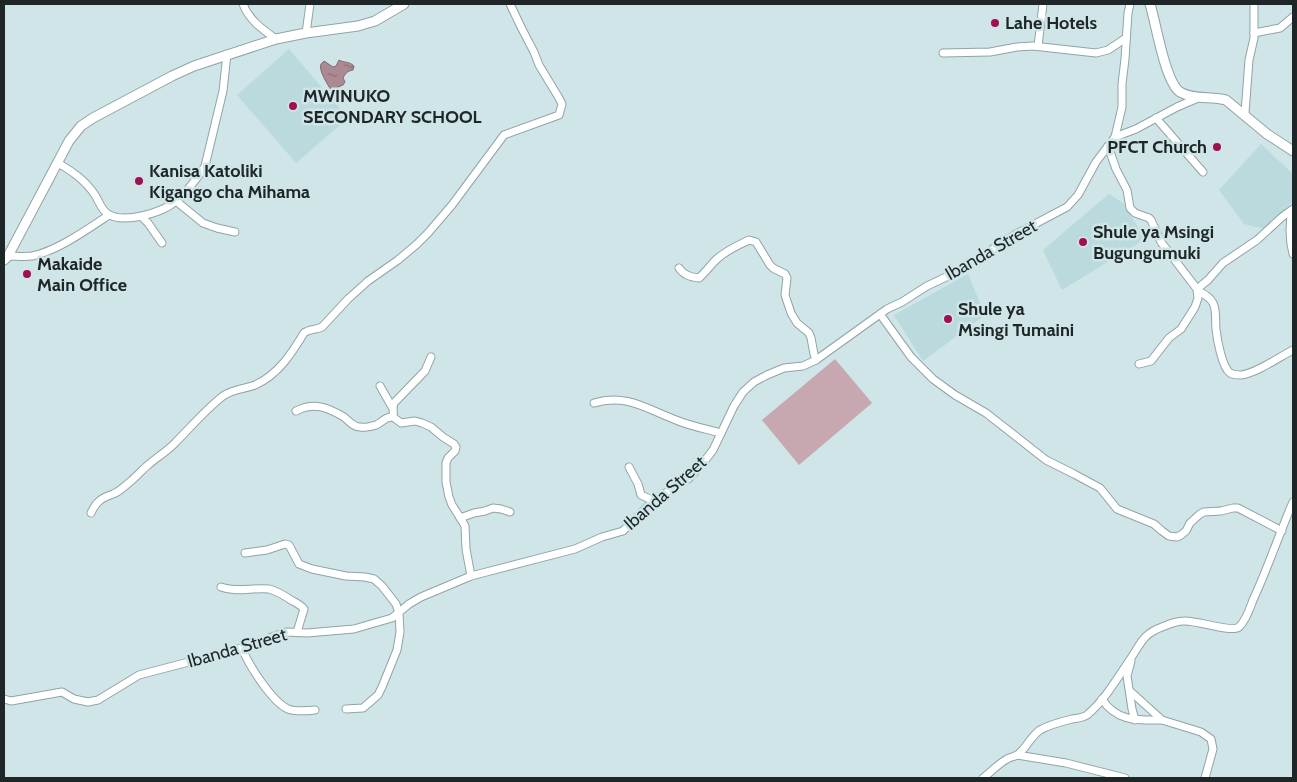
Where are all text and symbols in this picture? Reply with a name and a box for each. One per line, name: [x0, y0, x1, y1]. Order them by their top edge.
place label: Lahe Hotels: [1005, 12, 1097, 34]
marker: Lahe Hotels: [989, 17, 1001, 29]
place label: MWINUKO SECONDARY SCHOOL: [303, 85, 482, 128]
marker: MWINUKO SECONDARY SCHOOL: [287, 100, 299, 112]
place label: PFCT Church: [1107, 136, 1207, 158]
marker: PFCT Church: [1211, 141, 1223, 153]
place label: Kanisa Katoliki Kigango cha Mihama: [149, 160, 310, 203]
marker: Kanisa Katoliki Kigango cha Mihama: [133, 175, 145, 187]
street label: Ibanda Street: [941, 215, 1041, 285]
place label: Shule ya Msingi Bugungumuki: [1093, 221, 1214, 264]
marker: Shule ya Msingi Bugungumuki: [1077, 236, 1089, 248]
place label: Makaide Main Office: [37, 253, 127, 296]
marker: Makaide Main Office: [21, 268, 33, 280]
place label: Shule ya Msingi Tumaini: [958, 298, 1074, 341]
marker: Shule ya Msingi Tumaini: [942, 313, 954, 325]
street label: Ibanda Street: [619, 451, 711, 535]
street label: Ibanda Street: [185, 623, 289, 673]

